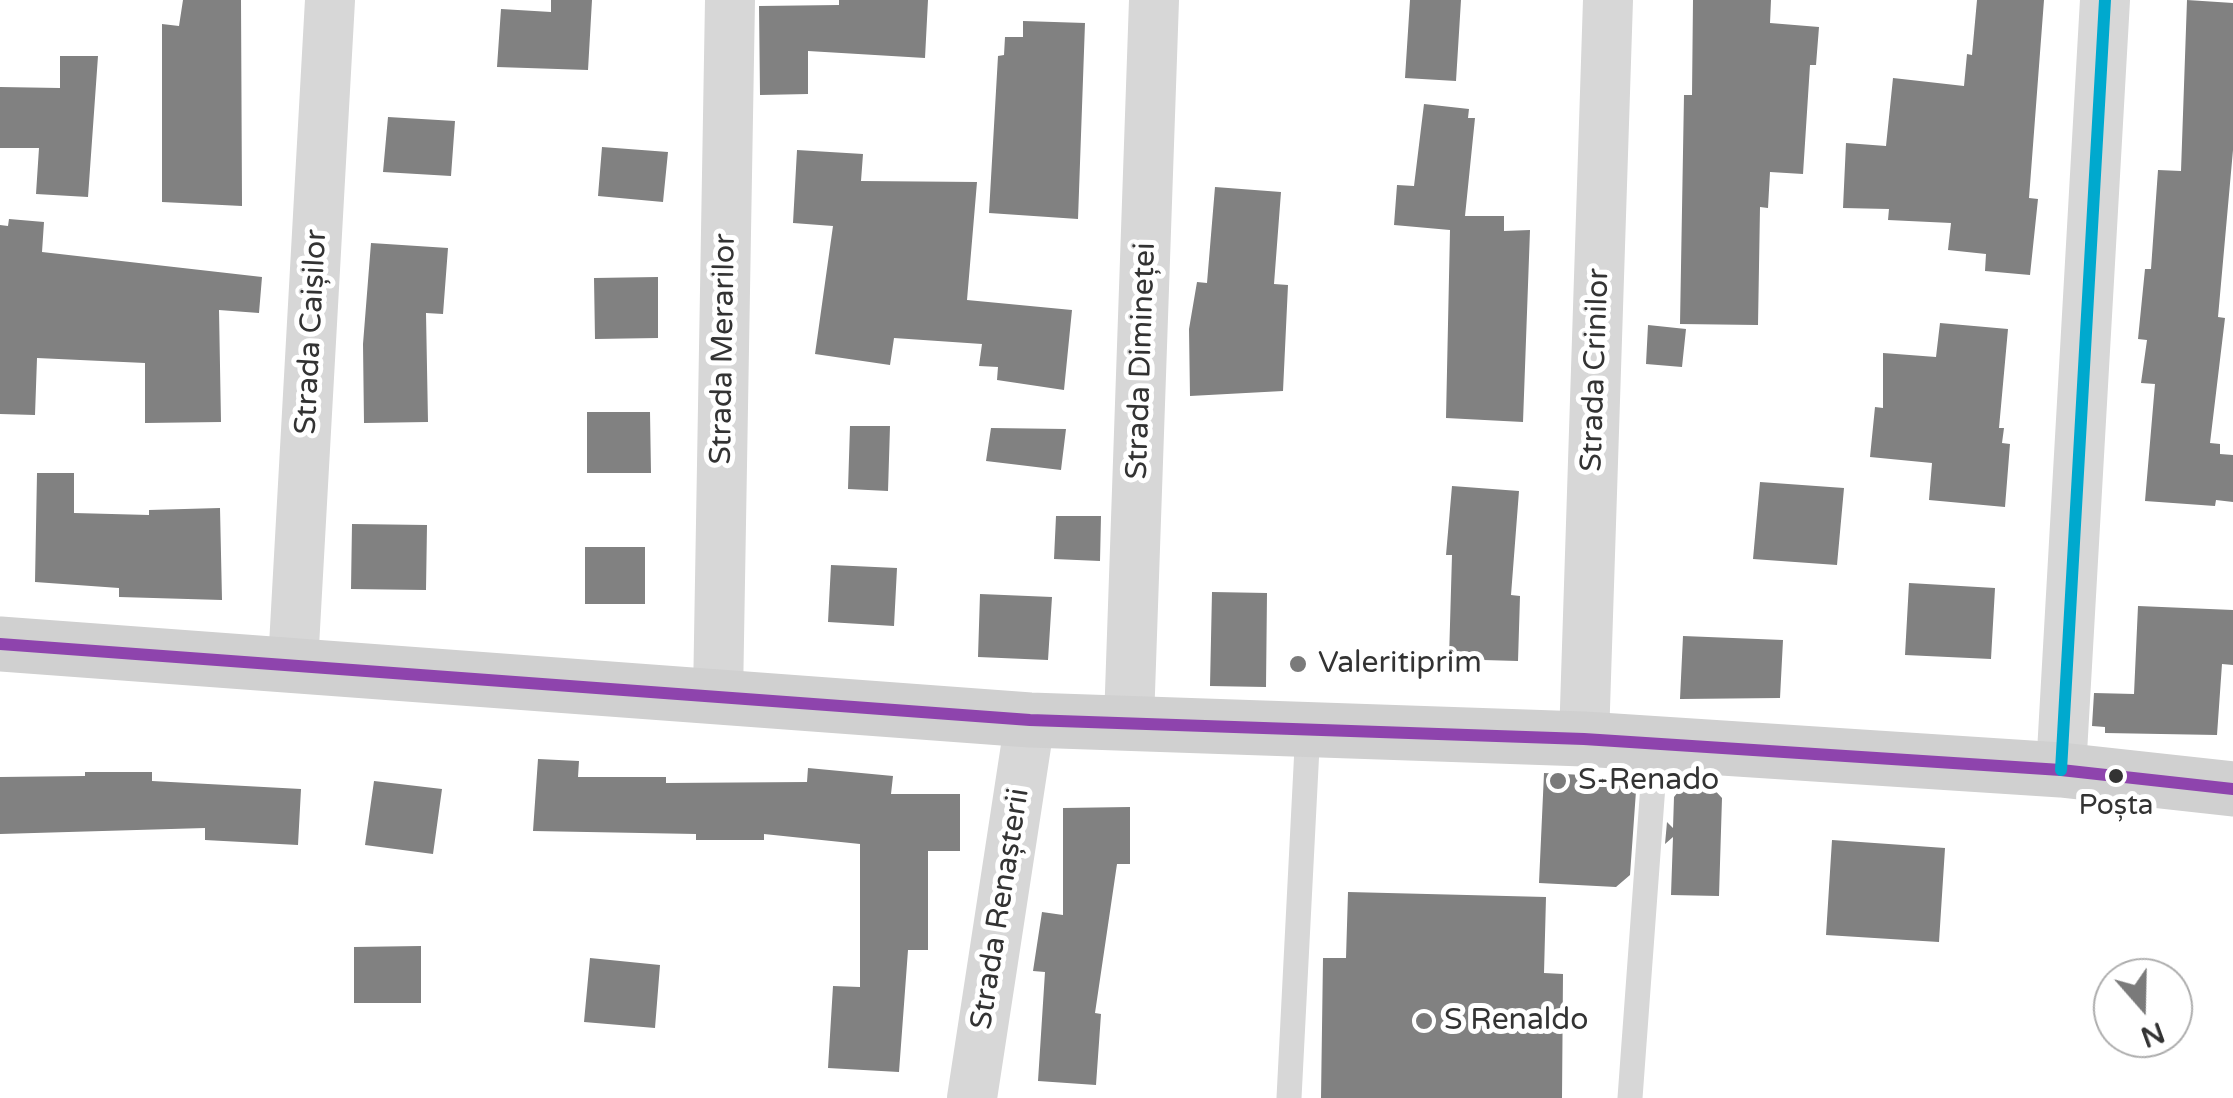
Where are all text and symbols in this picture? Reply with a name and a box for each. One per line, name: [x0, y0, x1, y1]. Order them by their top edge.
street label: Strada Caișilor: [289, 228, 335, 436]
street label: Strada Merarilor: [704, 233, 744, 465]
street label: Strada Dimineței: [1120, 242, 1164, 480]
street label: Strada Crinilor: [1574, 268, 1618, 472]
place label: Valeritiprim: [1318, 646, 1482, 682]
marker: Valeritiprim: [1287, 653, 1309, 675]
place label: S-Renado: [1578, 763, 1719, 799]
marker: Poșta: [2106, 766, 2126, 786]
marker: S-Renado: [1547, 770, 1569, 792]
street label: Strada Renașterii: [964, 786, 1038, 1032]
place label: Poșta: [2078, 790, 2154, 824]
north arrow: [2093, 958, 2193, 1058]
place label: S Renaldo: [1444, 1003, 1588, 1039]
marker: S Renaldo: [1413, 1010, 1435, 1032]
text: N: [2136, 1014, 2169, 1054]

